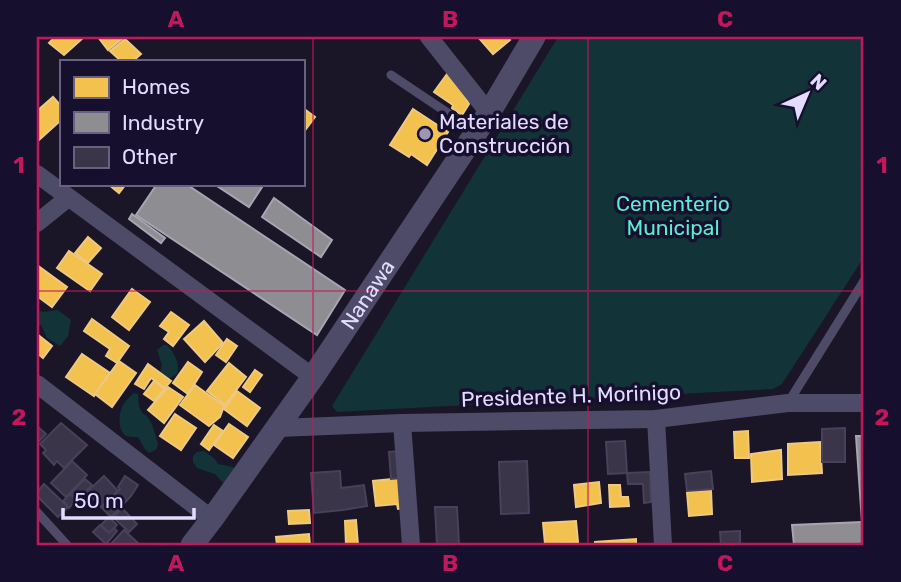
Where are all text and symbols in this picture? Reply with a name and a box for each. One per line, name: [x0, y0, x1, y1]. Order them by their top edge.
text: A: [168, 5, 185, 33]
text: B: [442, 5, 458, 33]
text: C: [717, 5, 733, 33]
legend: [60, 60, 304, 186]
north arrow: [772, 60, 842, 130]
text: N: [806, 69, 831, 95]
text: Homes: [122, 74, 190, 99]
place label: Materiales de Construcción: [439, 109, 570, 158]
text: Industry: [122, 110, 204, 135]
marker: Materiales de Construcción: [417, 126, 433, 142]
text: Other: [122, 144, 177, 169]
text: 1: [13, 151, 25, 179]
text: 1: [876, 151, 888, 179]
park label: Cementerio Municipal: [616, 191, 730, 240]
street label: Nanawa: [335, 255, 400, 334]
street label: Presidente H. Morinigo: [460, 379, 681, 412]
text: 2: [12, 403, 26, 431]
text: 2: [875, 403, 889, 431]
scale bar: [63, 477, 194, 521]
text: 50 m: [74, 488, 124, 513]
text: A: [168, 549, 185, 577]
text: B: [442, 549, 458, 577]
text: C: [717, 549, 733, 577]

